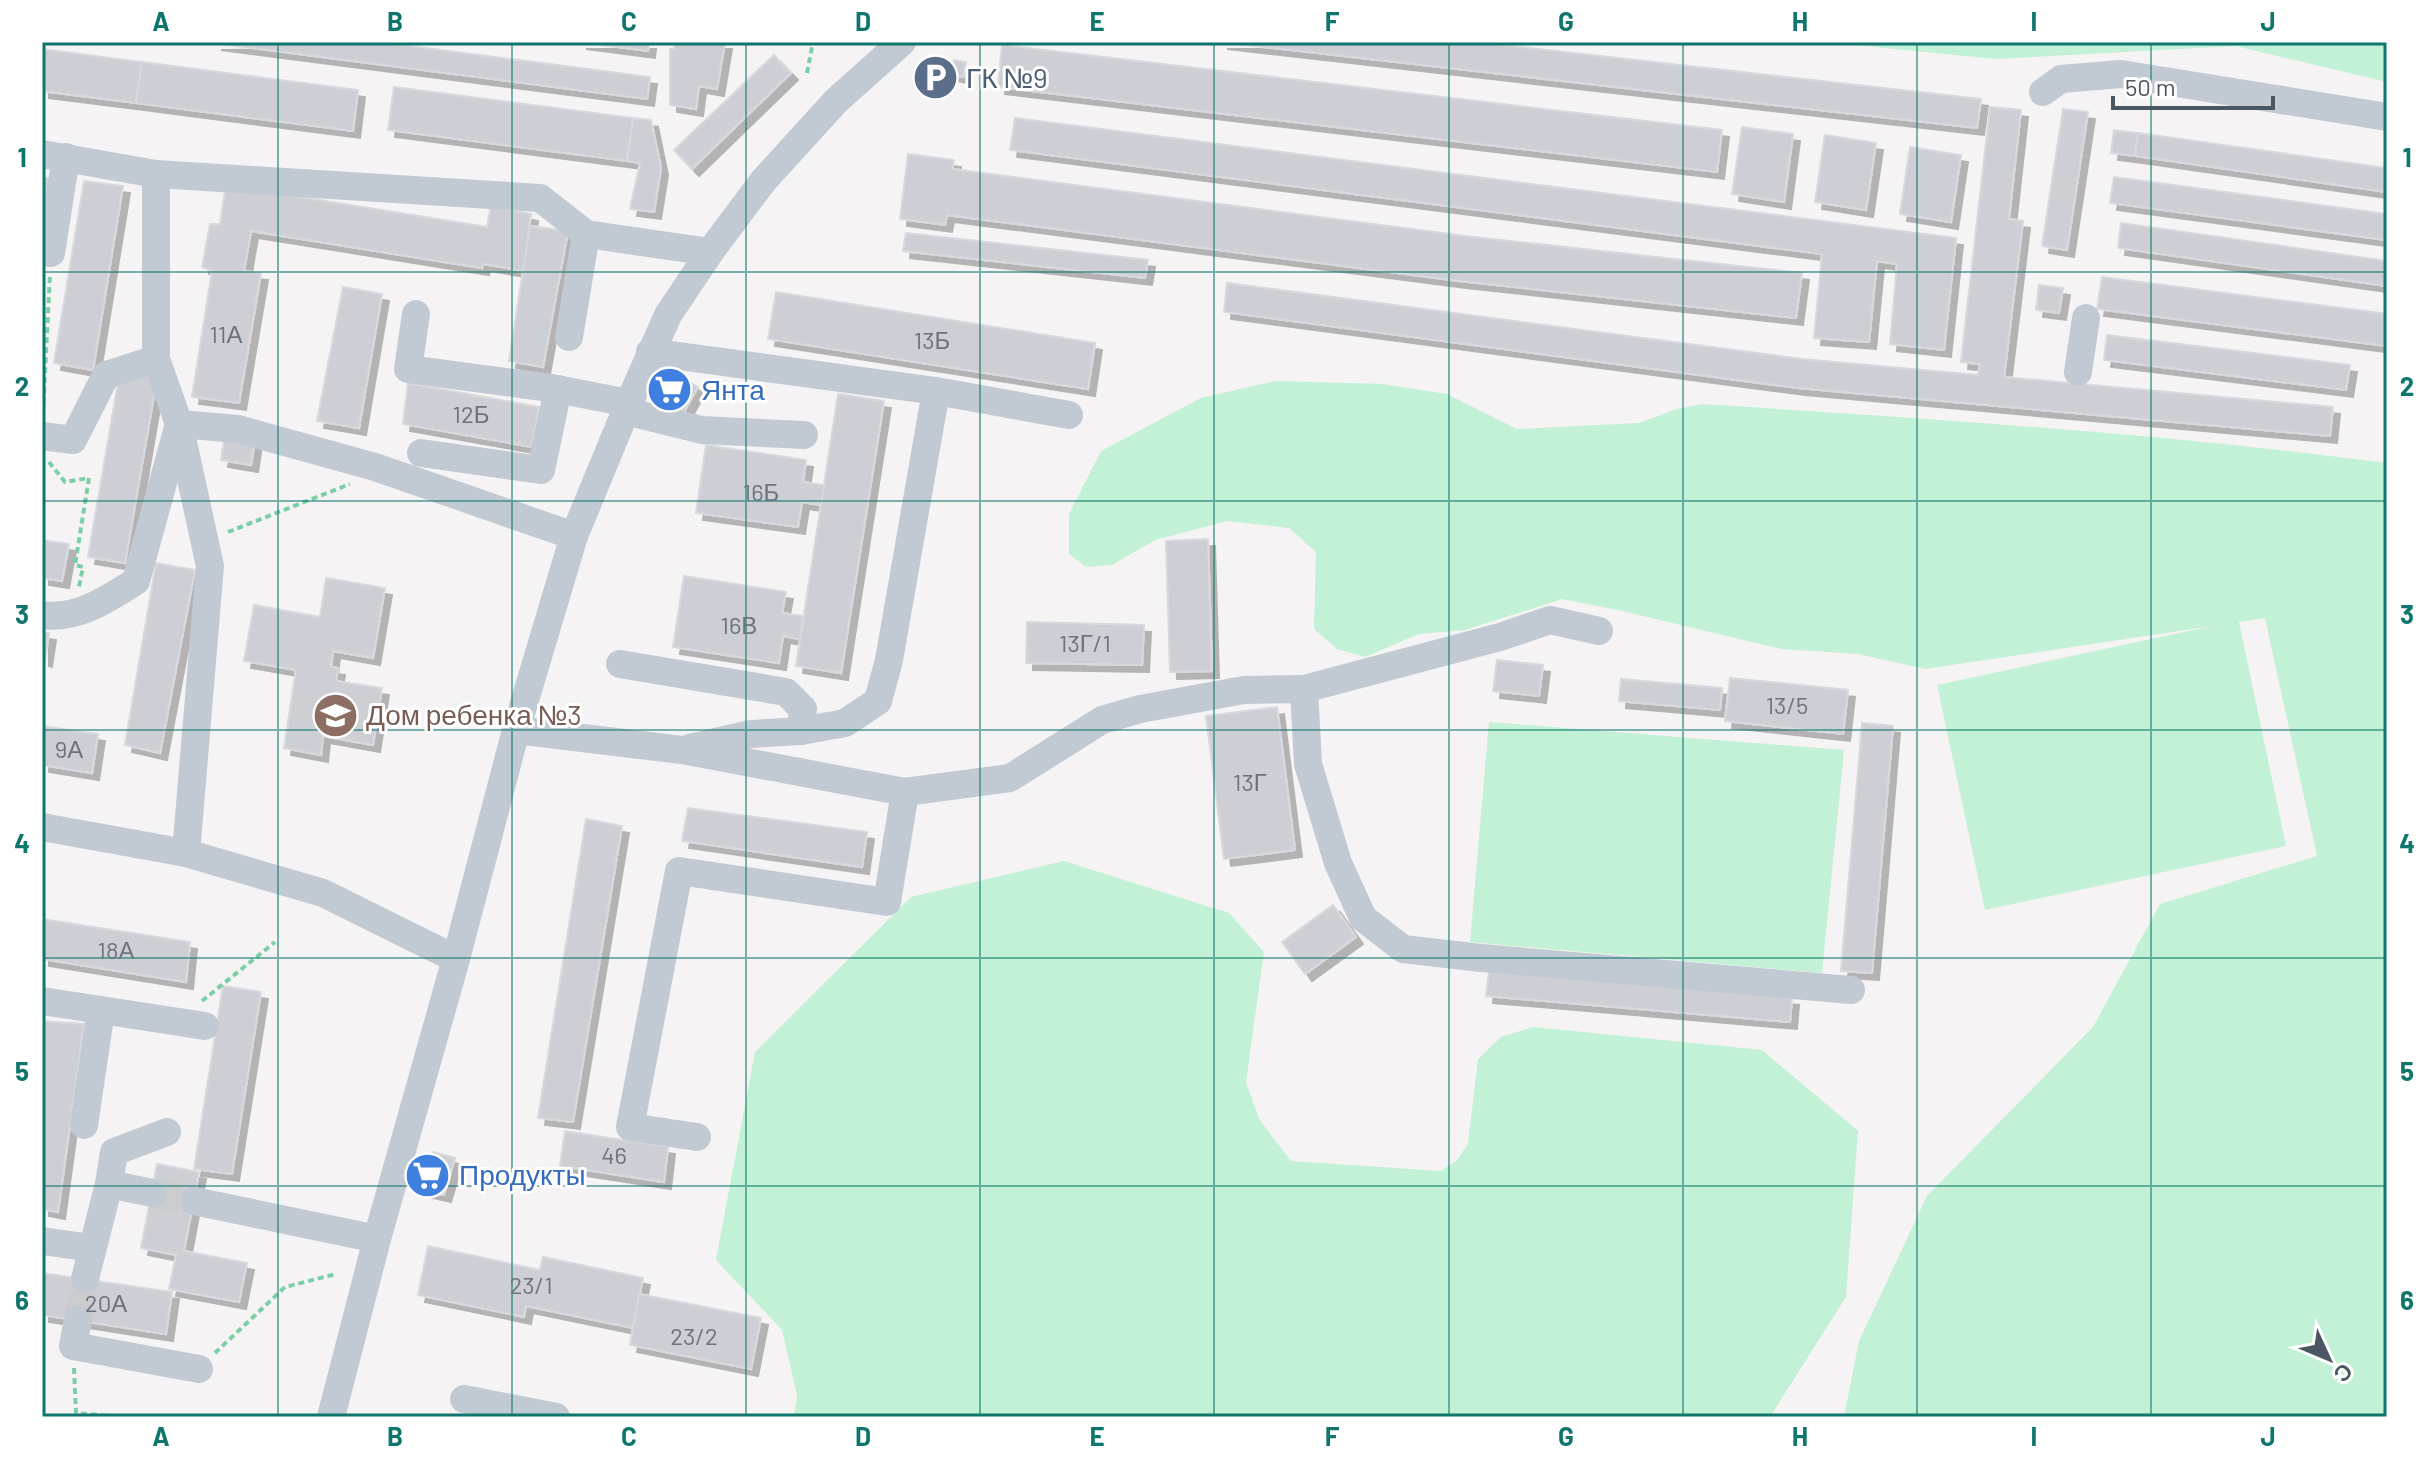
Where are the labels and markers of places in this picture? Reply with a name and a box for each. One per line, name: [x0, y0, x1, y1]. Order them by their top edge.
parking icon: ГК №9: [911, 54, 959, 102]
place label: ГК №9: [966, 60, 1048, 94]
supermarket icon: Янта: [646, 366, 694, 414]
place label: Янта: [701, 372, 765, 406]
school or university icon: Дом ребенка №3: [311, 691, 359, 739]
place label: Дом ребенка №3: [366, 697, 582, 731]
supermarket icon: Продукты: [404, 1151, 452, 1199]
place label: Продукты: [459, 1157, 586, 1191]

